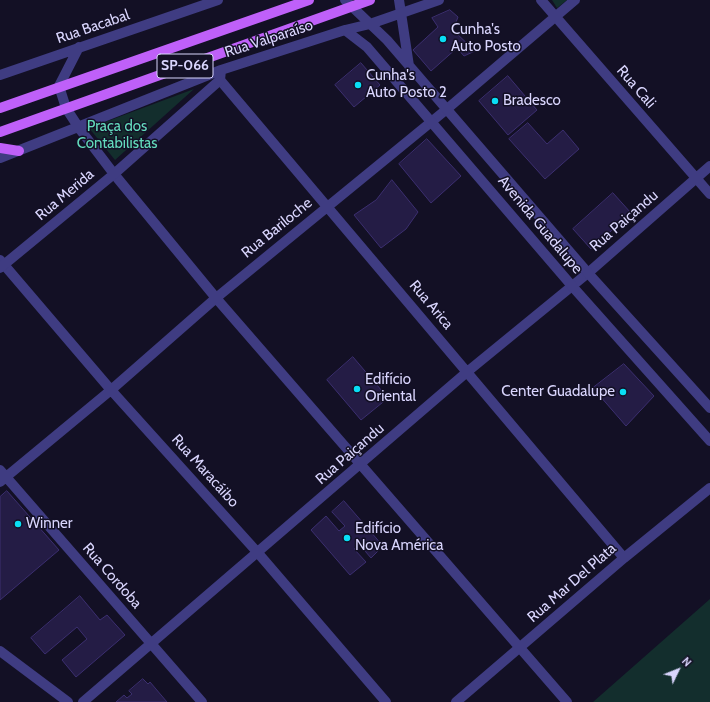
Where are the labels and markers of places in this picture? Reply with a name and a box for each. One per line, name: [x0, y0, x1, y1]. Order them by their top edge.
place label: Cunha's Auto Posto: [451, 21, 521, 56]
marker: Cunha's Auto Posto: [438, 34, 448, 44]
place label: Cunha's Auto Posto 2: [366, 67, 447, 102]
marker: Cunha's Auto Posto 2: [353, 80, 363, 90]
place label: Bradesco: [503, 92, 561, 110]
marker: Bradesco: [490, 96, 500, 106]
place label: Edifício Oriental: [365, 371, 416, 406]
place label: Center Guadalupe: [501, 383, 615, 401]
marker: Edifício Oriental: [352, 384, 362, 394]
marker: Center Guadalupe: [618, 387, 628, 397]
place label: Winner: [26, 515, 72, 533]
marker: Winner: [13, 519, 23, 529]
place label: Edifício Nova América: [355, 520, 443, 555]
marker: Edifício Nova América: [342, 533, 352, 543]

